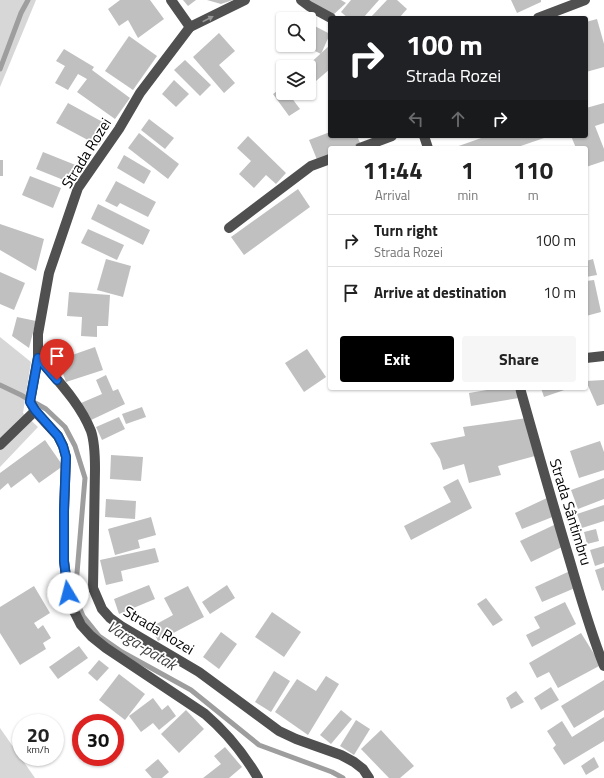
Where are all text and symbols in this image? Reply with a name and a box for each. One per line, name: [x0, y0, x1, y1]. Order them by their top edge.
map controls: [276, 12, 316, 100]
button: search: [276, 12, 316, 52]
one-way arrow: [202, 16, 213, 22]
text: 100 m: [406, 23, 483, 66]
icon: right: [340, 32, 392, 84]
button: layers: [276, 60, 316, 100]
text: Strada Rozei: [406, 62, 501, 89]
icon: left: [405, 108, 427, 130]
icon: ahead: [447, 108, 469, 130]
icon: right: [489, 108, 511, 130]
street label: Strada Rozei: [55, 113, 117, 193]
text: 11:44: [363, 152, 423, 188]
text: 1: [461, 152, 475, 188]
text: 110: [513, 152, 553, 188]
text: Arrival: [375, 185, 410, 205]
text: min: [457, 185, 478, 205]
text: m: [528, 185, 539, 205]
text: Turn right: [374, 219, 438, 242]
text: 100 m: [535, 229, 576, 252]
icon: right: [340, 230, 362, 252]
text: Strada Rozei: [374, 242, 443, 262]
text: Arrive at destination: [374, 281, 507, 304]
text: 10 m: [543, 281, 576, 304]
icon: arrive: [340, 282, 362, 304]
button: Exit: [340, 336, 454, 382]
button: Share: [462, 336, 576, 382]
pin: [40, 339, 74, 380]
icon: arrive: [46, 345, 68, 367]
street label: Strada Sântimbru: [544, 456, 598, 568]
position arrow: [47, 572, 89, 614]
street label: Strada Rozei: [119, 600, 199, 660]
water label: Varga-patak: [102, 614, 183, 677]
speed limit sign: 30: [72, 714, 124, 766]
text: 20: [27, 719, 49, 750]
text: km/h: [27, 742, 49, 757]

